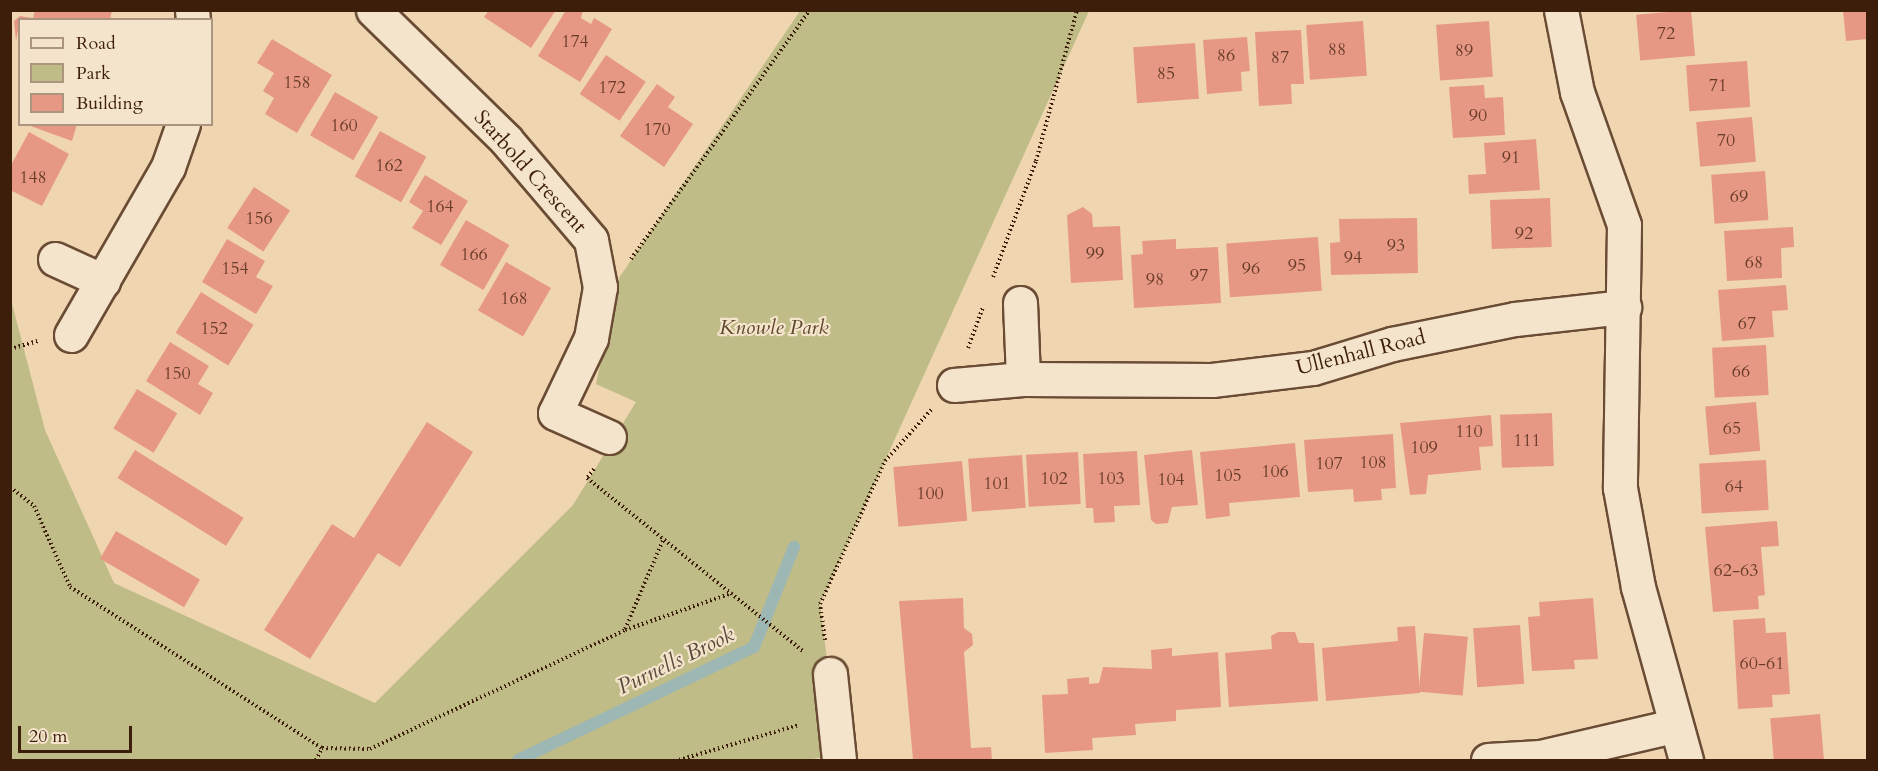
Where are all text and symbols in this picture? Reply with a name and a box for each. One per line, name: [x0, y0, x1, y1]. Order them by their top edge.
legend: [18, 18, 213, 126]
house number: 72: [1657, 23, 1675, 45]
text: Road: [76, 31, 116, 56]
house number: 174: [561, 31, 589, 53]
house number: 88: [1328, 39, 1346, 61]
house number: 89: [1455, 40, 1473, 62]
house number: 86: [1217, 45, 1235, 67]
house number: 87: [1271, 47, 1289, 69]
text: Park: [76, 61, 111, 86]
house number: 85: [1157, 63, 1175, 85]
house number: 158: [283, 72, 311, 94]
house number: 71: [1709, 75, 1727, 97]
house number: 172: [598, 77, 626, 99]
text: Building: [76, 91, 143, 116]
street label: Starbold Crescent: [468, 105, 592, 239]
house number: 90: [1469, 105, 1487, 127]
house number: 160: [330, 115, 358, 137]
house number: 170: [643, 119, 671, 141]
house number: 70: [1717, 130, 1735, 152]
house number: 91: [1502, 147, 1520, 169]
house number: 162: [375, 155, 403, 177]
house number: 148: [19, 167, 47, 189]
house number: 69: [1730, 186, 1748, 208]
house number: 164: [426, 196, 454, 218]
house number: 156: [245, 208, 273, 230]
house number: 92: [1515, 223, 1533, 245]
house number: 93: [1387, 235, 1405, 257]
house number: 99: [1086, 243, 1104, 265]
house number: 166: [460, 244, 488, 266]
house number: 94: [1344, 247, 1362, 269]
house number: 68: [1745, 252, 1763, 274]
house number: 95: [1288, 255, 1306, 277]
house number: 154: [221, 258, 249, 280]
house number: 96: [1242, 258, 1260, 280]
house number: 97: [1190, 265, 1208, 287]
house number: 98: [1146, 269, 1164, 291]
house number: 168: [500, 288, 528, 310]
house number: 67: [1738, 313, 1756, 335]
park label: Knowle Park: [719, 315, 829, 341]
house number: 152: [200, 318, 228, 340]
street label: Ullenhall Road: [1294, 325, 1428, 381]
house number: 66: [1732, 361, 1750, 383]
house number: 150: [163, 363, 191, 385]
house number: 65: [1723, 418, 1741, 440]
house number: 110: [1455, 421, 1483, 443]
house number: 111: [1513, 430, 1541, 452]
house number: 109: [1410, 437, 1438, 459]
house number: 108: [1359, 452, 1387, 474]
house number: 107: [1315, 453, 1343, 475]
house number: 106: [1261, 461, 1289, 483]
house number: 105: [1214, 465, 1242, 487]
house number: 102: [1040, 468, 1068, 490]
house number: 103: [1097, 468, 1125, 490]
house number: 104: [1157, 469, 1185, 491]
house number: 101: [983, 473, 1011, 495]
house number: 64: [1725, 476, 1743, 498]
house number: 100: [916, 483, 944, 505]
house number: 62-63: [1714, 560, 1758, 582]
water label: Purnells Brook: [613, 621, 739, 701]
house number: 60-61: [1740, 653, 1784, 675]
scale bar: [21, 714, 135, 752]
text: 20 m: [29, 724, 68, 749]

